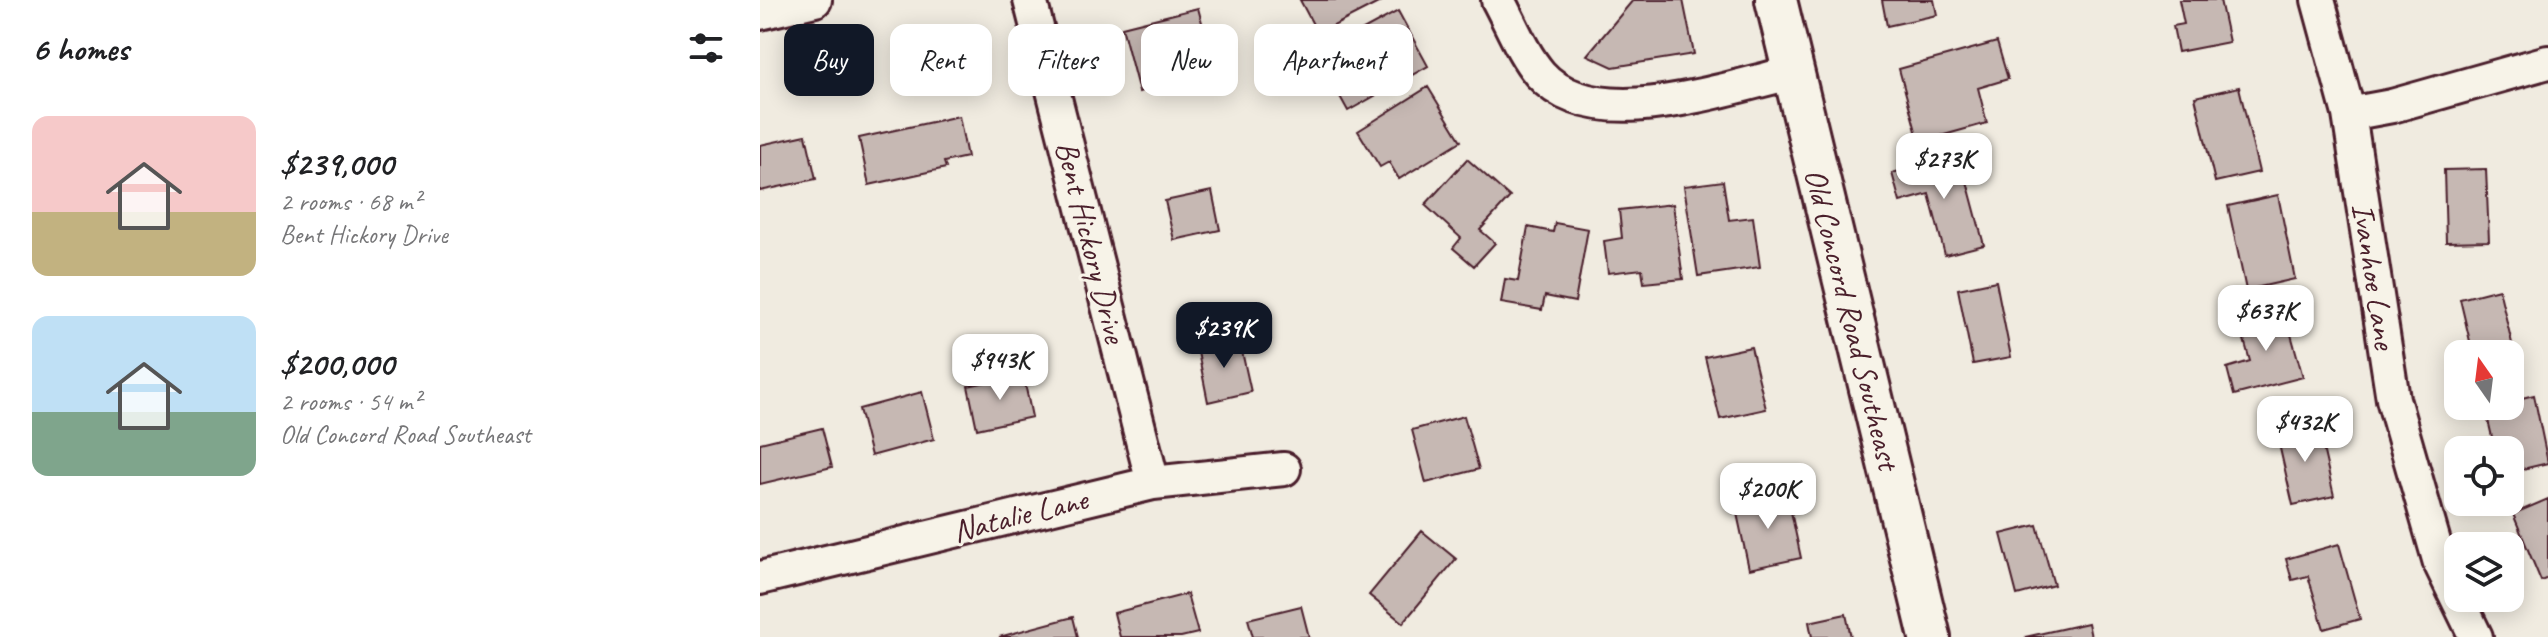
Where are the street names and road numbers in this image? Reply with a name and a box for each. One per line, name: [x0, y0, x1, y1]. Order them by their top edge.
street label: Bent Hickory Drive: [1046, 137, 1136, 350]
street label: Old Concord Road Southeast: [1795, 164, 1910, 477]
street label: Ivanhoe Lane: [2342, 200, 2406, 354]
street label: Natalie Lane: [948, 478, 1094, 552]

